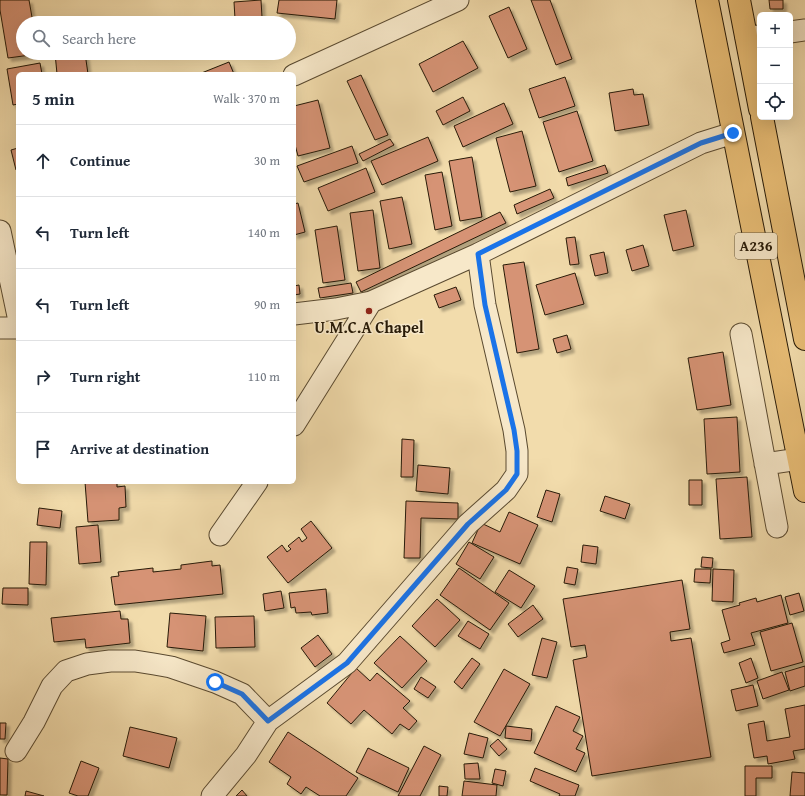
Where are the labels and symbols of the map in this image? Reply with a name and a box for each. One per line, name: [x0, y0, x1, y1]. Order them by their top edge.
route end: [724, 124, 742, 142]
road number: A236: [735, 233, 777, 259]
marker: U.M.C.A Chapel: [364, 306, 374, 316]
place label: U.M.C.A Chapel: [314, 315, 424, 339]
route start: [206, 673, 224, 691]

